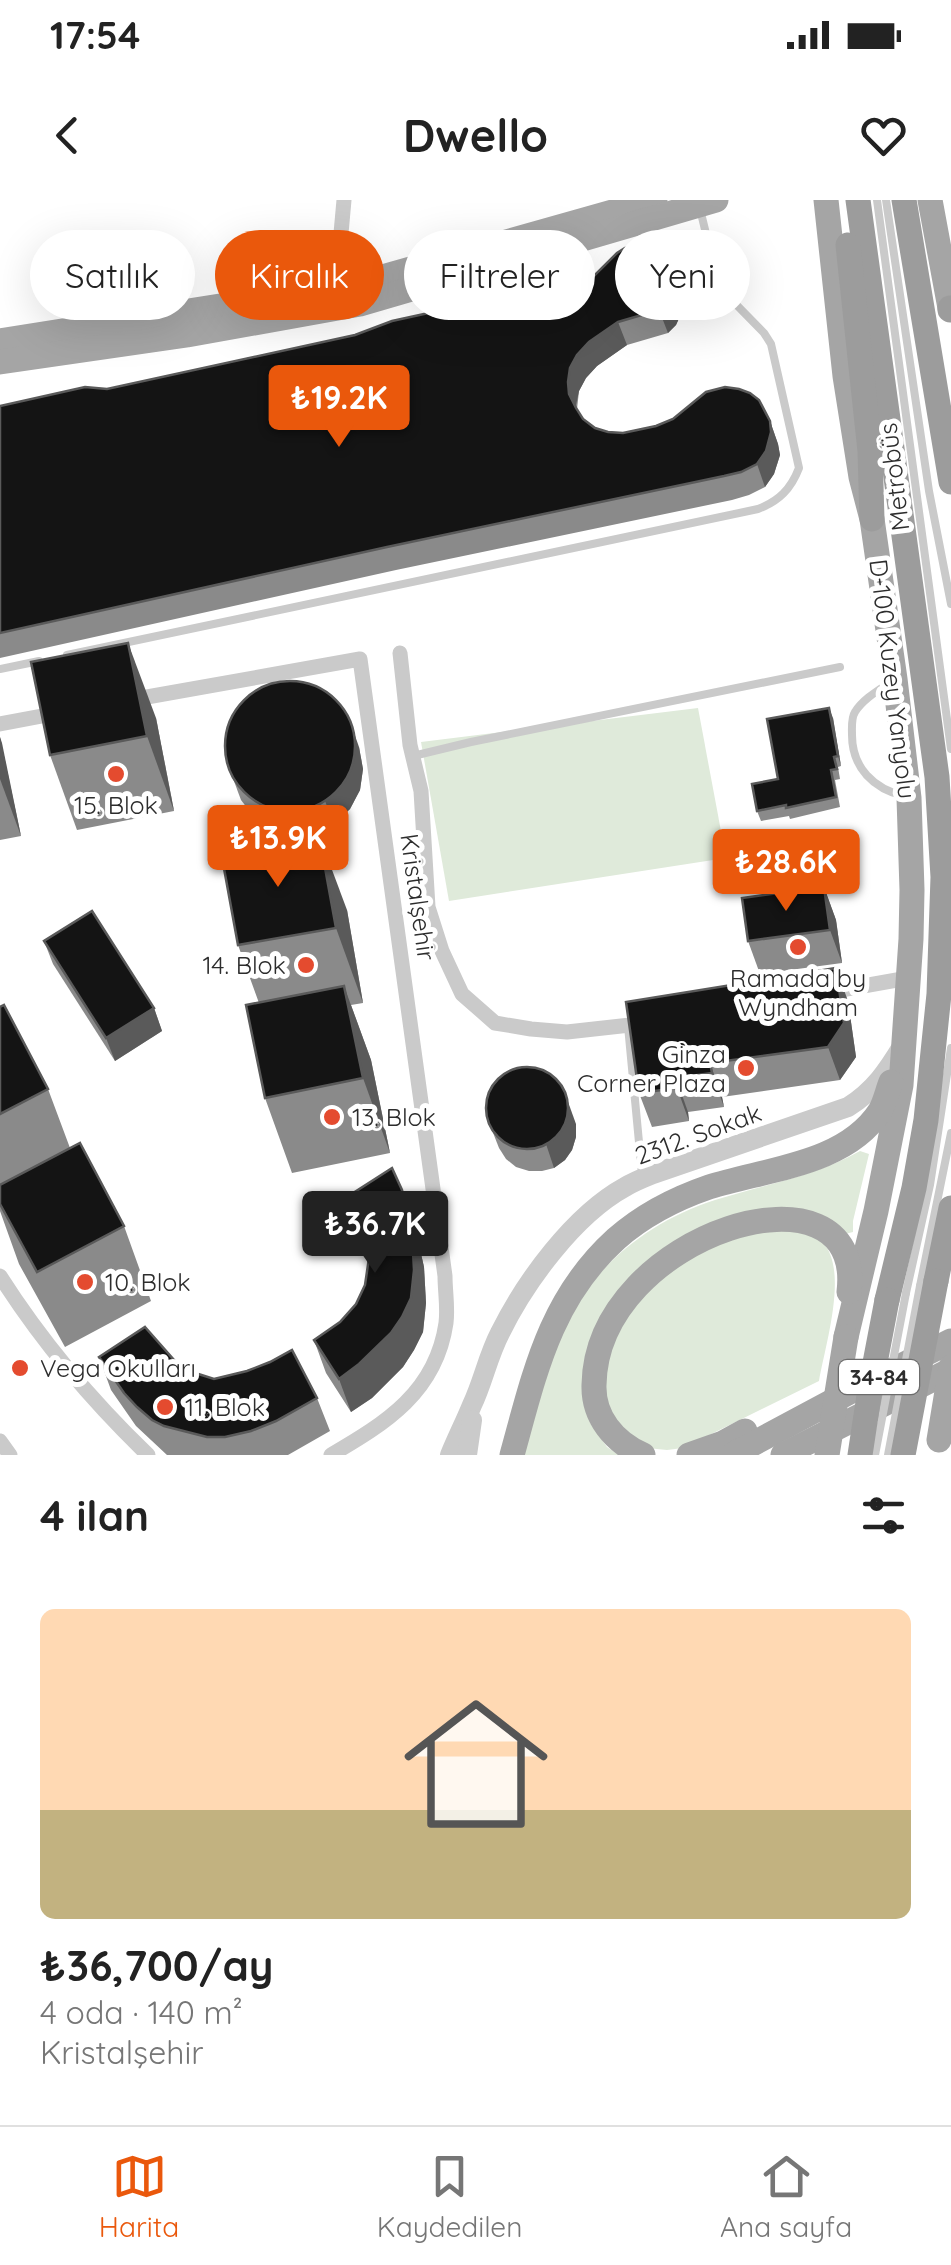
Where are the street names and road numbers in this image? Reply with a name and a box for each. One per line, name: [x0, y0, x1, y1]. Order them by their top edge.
street label: Metrobüs: [872, 421, 916, 533]
street label: D-100 Kuzey Yanyolu: [863, 557, 924, 801]
street label: Kristalşehir: [394, 832, 443, 963]
street label: 2312. Sokak: [630, 1096, 765, 1171]
road number: 34-84: [839, 1360, 919, 1394]

